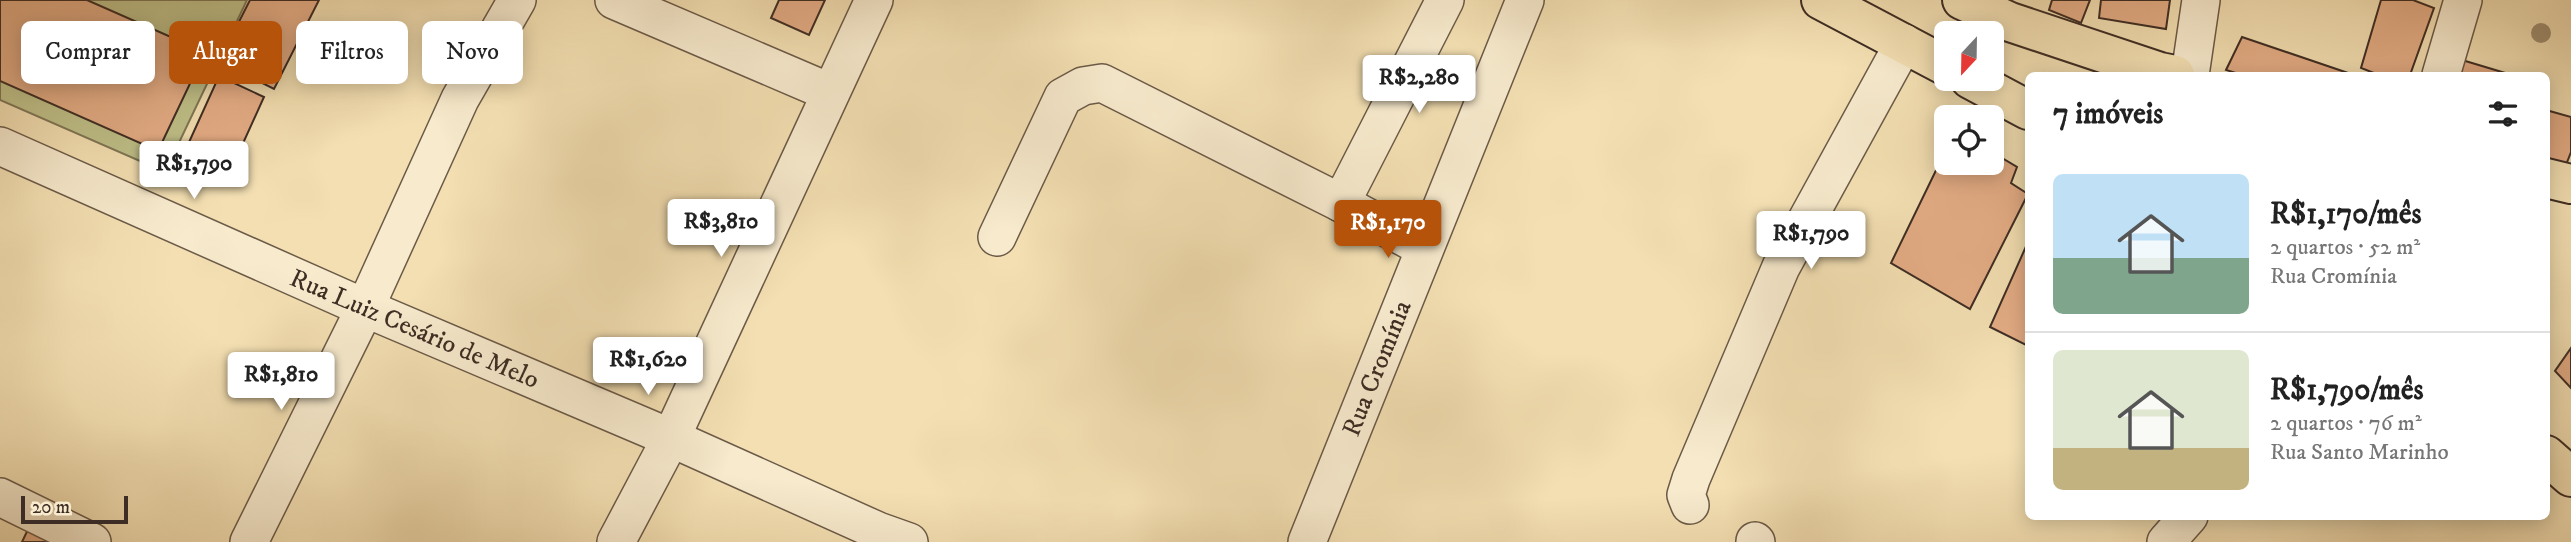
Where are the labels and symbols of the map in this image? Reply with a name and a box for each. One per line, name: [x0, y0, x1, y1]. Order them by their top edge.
north arrow: [1934, 21, 2004, 91]
pin: R$2,280: [1354, 55, 1484, 115]
pin: R$1,790: [129, 142, 259, 201]
pin: R$3,810: [656, 200, 786, 259]
pin: R$1,170: [1323, 201, 1453, 260]
pin: R$1,790: [1746, 212, 1876, 271]
street label: Rua Luiz Cesário de Melo: [285, 262, 544, 397]
street label: Rua Cromínia: [1335, 296, 1420, 441]
pin: R$1,620: [583, 338, 713, 397]
pin: R$1,810: [216, 352, 346, 412]
scale bar: [21, 493, 128, 525]

